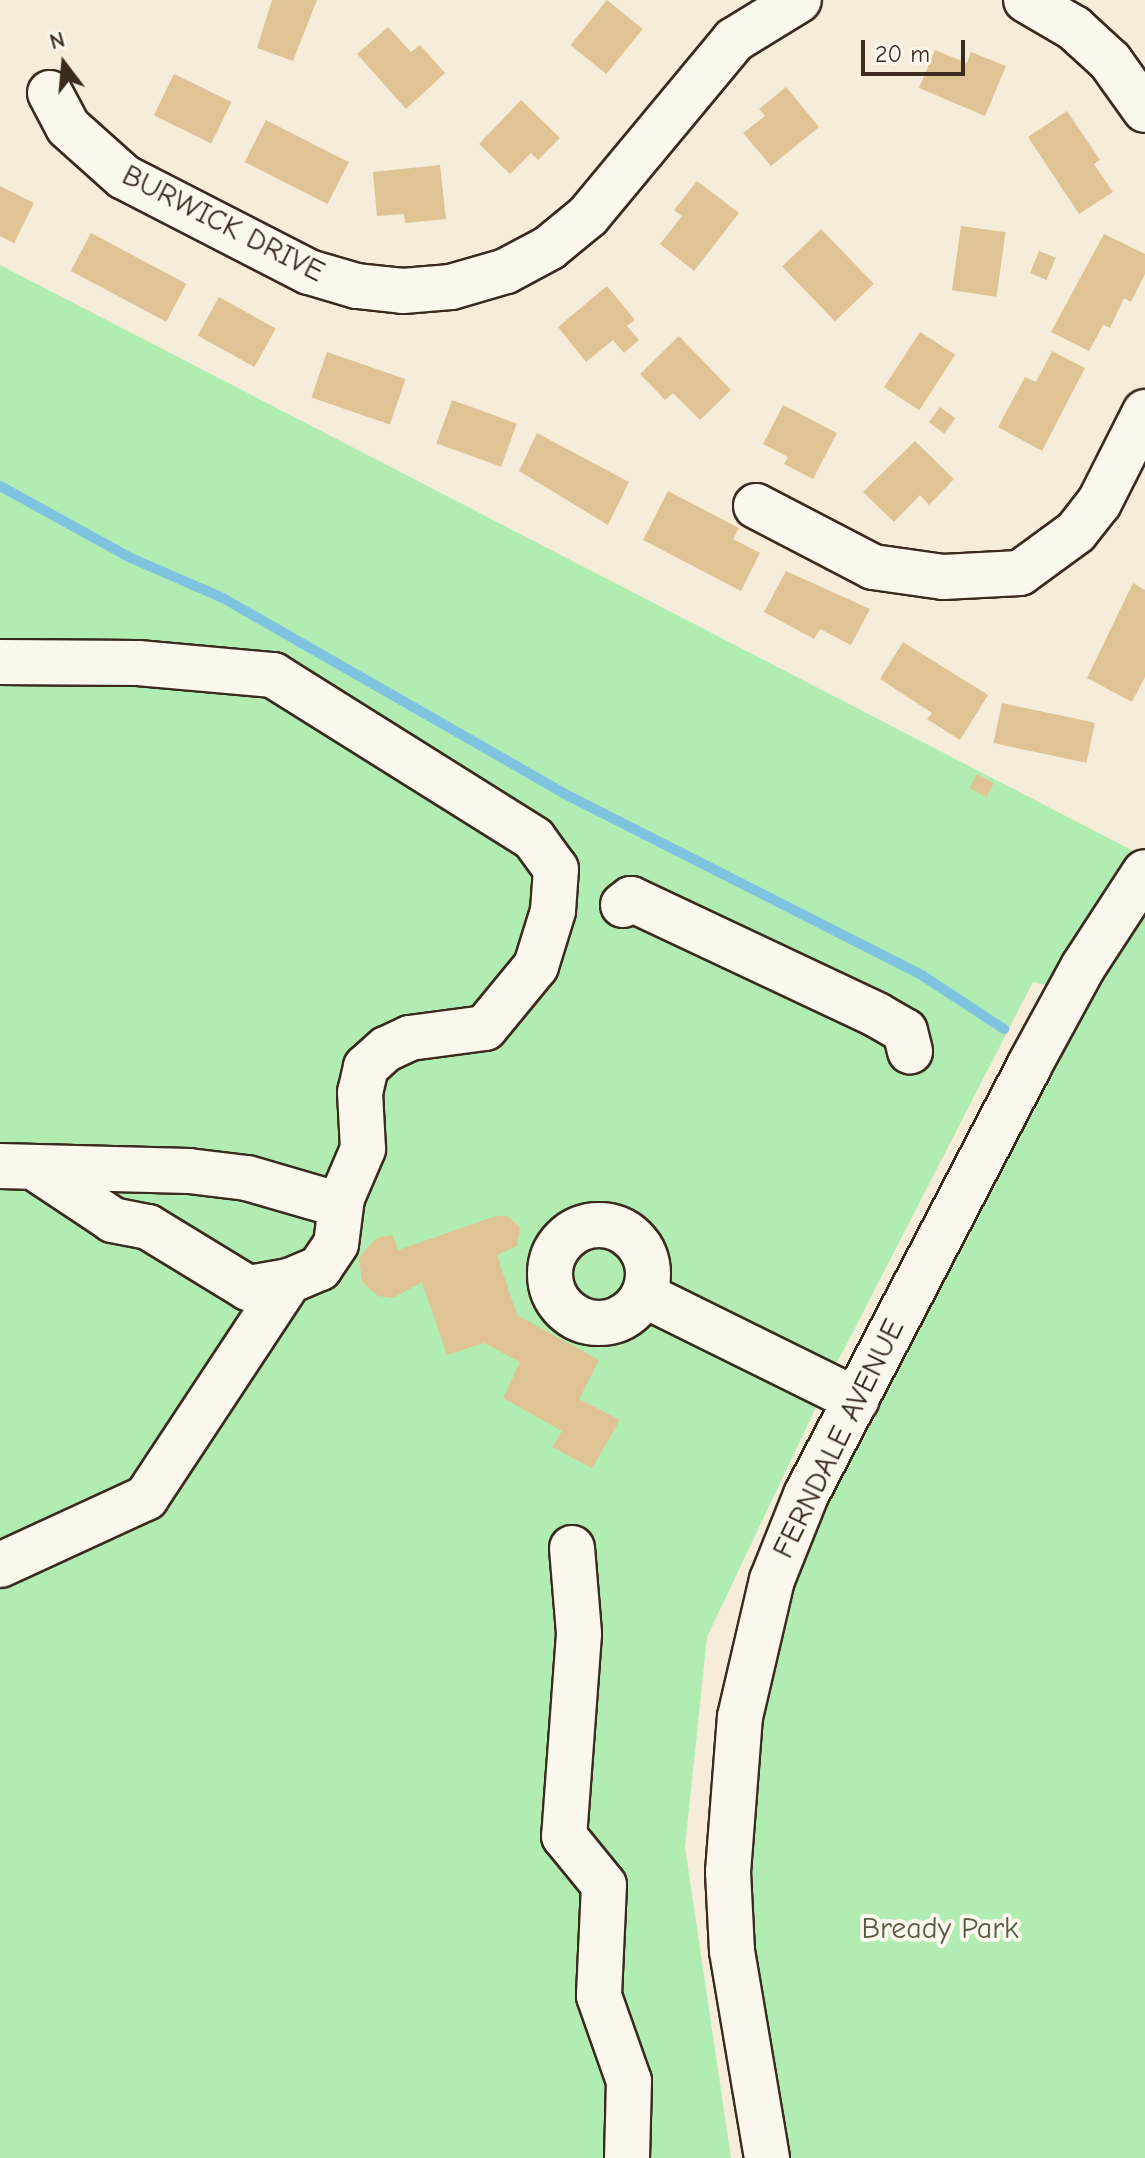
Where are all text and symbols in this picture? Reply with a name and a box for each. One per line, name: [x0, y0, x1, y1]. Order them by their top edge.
north arrow: [24, 24, 104, 104]
scale bar: [865, 24, 969, 74]
text: N: [47, 26, 68, 55]
text: 20 m: [875, 40, 930, 68]
street label: BURWICK DRIVE: [116, 158, 330, 290]
street label: FERNDALE AVENUE: [766, 1314, 912, 1564]
park label: Bready Park: [861, 1911, 1019, 1947]

